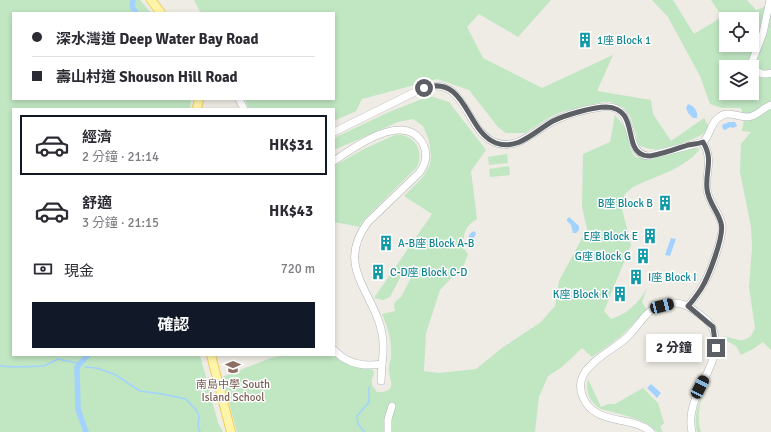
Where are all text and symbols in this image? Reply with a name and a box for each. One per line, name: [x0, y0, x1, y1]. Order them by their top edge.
map controls: [719, 12, 759, 100]
button: locate: [719, 12, 759, 52]
text: 深水灣道 Deep Water Bay Road: [56, 30, 258, 48]
building icon: 1座 Block 1: [576, 31, 594, 49]
place label: 1座 Block 1: [597, 34, 651, 47]
button: layers: [719, 60, 759, 100]
text: 壽山村道 Shouson Hill Road: [56, 68, 238, 86]
route start: [415, 79, 433, 97]
icon: car: [34, 127, 70, 163]
text: 經濟: [82, 128, 112, 146]
text: HK$31: [269, 136, 313, 154]
text: 2 分鐘 · 21:14: [82, 149, 159, 165]
icon: car: [34, 193, 70, 229]
text: 舒適: [82, 194, 112, 212]
building icon: B座 Block B: [656, 194, 674, 212]
place label: B座 Block B: [598, 197, 653, 210]
text: HK$43: [269, 202, 313, 220]
text: 3 分鐘 · 21:15: [82, 215, 159, 231]
building icon: E座 Block E: [641, 227, 659, 245]
place label: E座 Block E: [584, 230, 638, 243]
building icon: A-B座 Block A-B: [377, 234, 395, 252]
place label: A-B座 Block A-B: [398, 237, 475, 250]
building icon: G座 Block G: [634, 247, 652, 265]
place label: G座 Block G: [575, 250, 631, 263]
icon: cash: [32, 258, 54, 280]
text: 720 m: [281, 261, 315, 277]
text: 現金: [64, 262, 94, 280]
building icon: C-D座 Block C-D: [369, 263, 387, 281]
place label: C-D座 Block C-D: [390, 266, 467, 279]
building icon: I座 Block I: [627, 268, 645, 286]
place label: I座 Block I: [648, 271, 697, 284]
building icon: K座 Block K: [611, 285, 629, 303]
place label: K座 Block K: [553, 288, 608, 301]
car: [649, 297, 675, 315]
button: 確認: [32, 302, 315, 348]
callout: 2 分鐘: [646, 334, 702, 362]
route end: [707, 339, 725, 357]
text: 2 分鐘: [656, 340, 692, 356]
school or university icon: 南島中學 South Island School: [224, 358, 242, 376]
car: [689, 374, 711, 400]
place label: 南島中學 South Island School: [196, 378, 270, 404]

